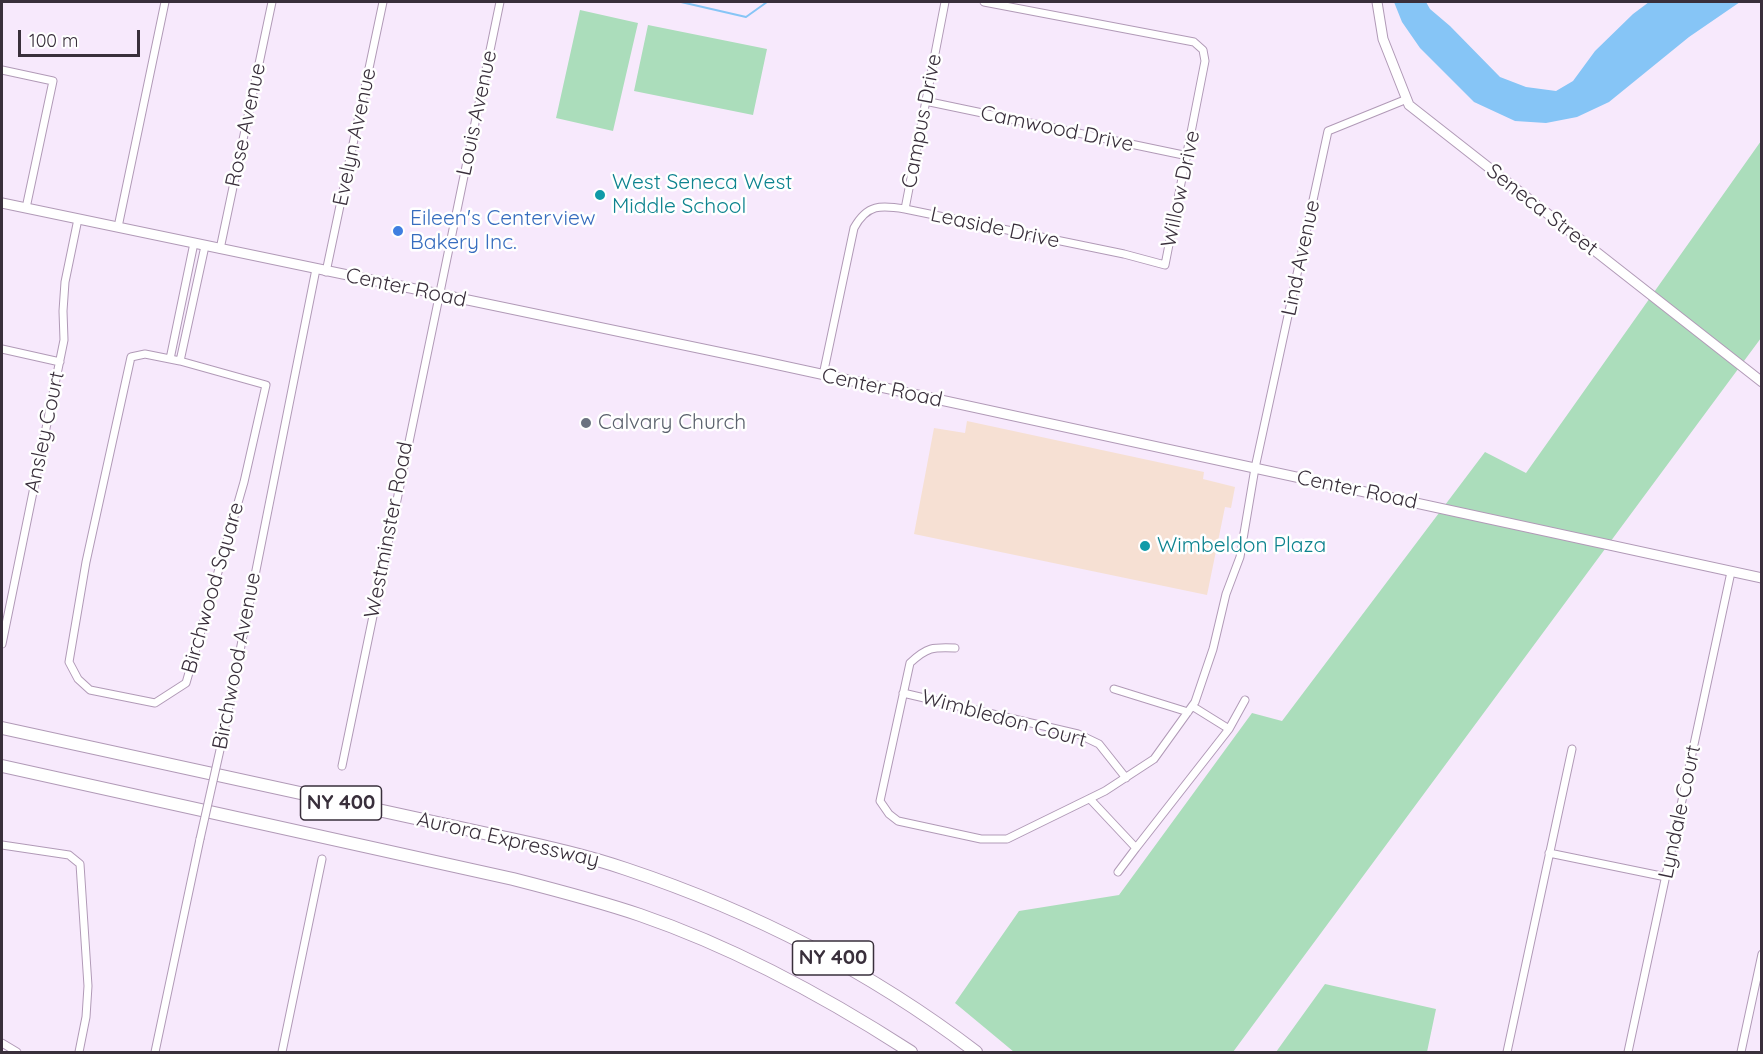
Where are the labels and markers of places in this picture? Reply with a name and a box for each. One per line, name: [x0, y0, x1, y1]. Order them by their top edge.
place label: West Seneca West Middle School: [612, 170, 792, 220]
marker: West Seneca West Middle School: [593, 188, 607, 202]
place label: Eileen's Centerview Bakery Inc.: [410, 206, 596, 256]
marker: Eileen's Centerview Bakery Inc.: [391, 224, 405, 238]
place label: Calvary Church: [598, 410, 746, 436]
marker: Calvary Church: [579, 416, 593, 430]
place label: Wimbeldon Plaza: [1157, 533, 1326, 559]
marker: Wimbeldon Plaza: [1138, 539, 1152, 553]

